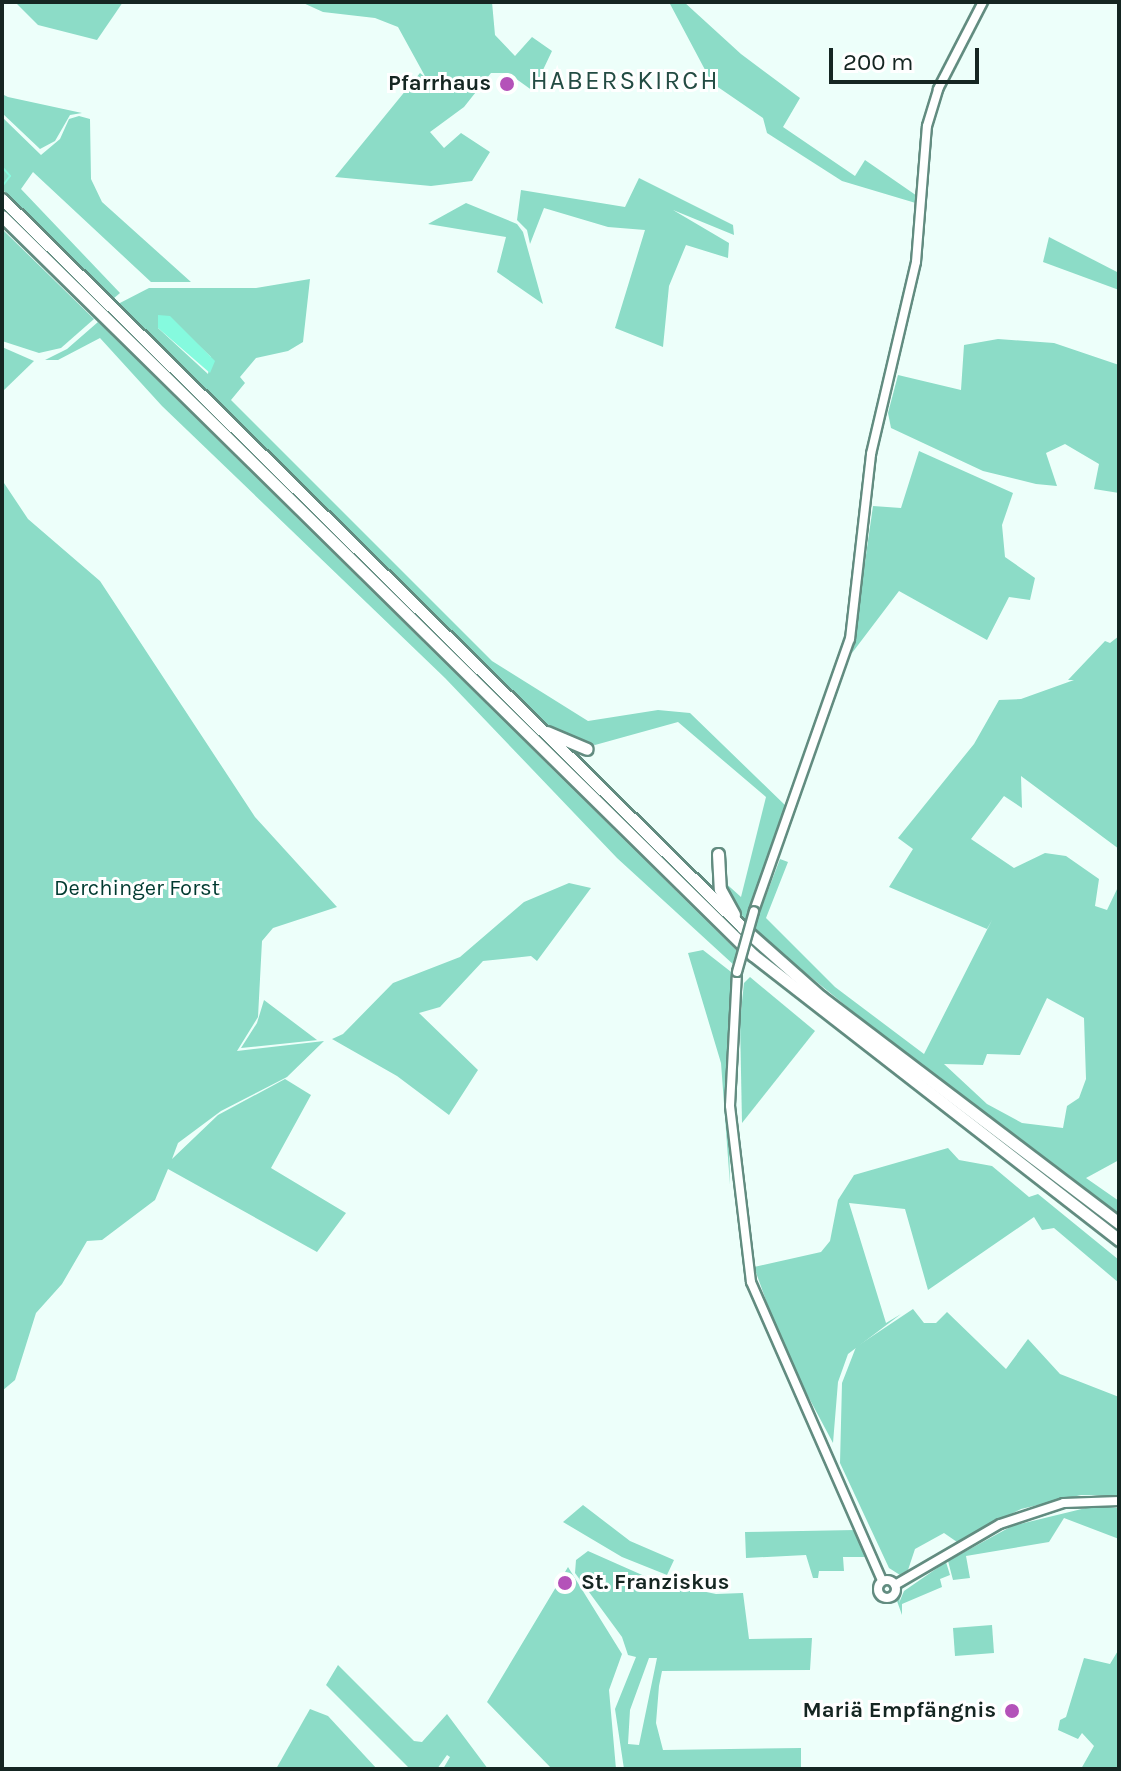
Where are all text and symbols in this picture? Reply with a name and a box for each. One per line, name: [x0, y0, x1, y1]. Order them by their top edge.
scale bar: [833, 32, 983, 82]
text: 200 m: [843, 48, 914, 76]
district label: HABERSKIRCH: [530, 65, 720, 97]
place label: Pfarrhaus: [388, 71, 491, 97]
marker: Pfarrhaus: [498, 75, 516, 93]
park label: Derchinger Forst: [54, 876, 220, 902]
place label: St. Franziskus: [581, 1570, 729, 1596]
marker: St. Franziskus: [556, 1574, 574, 1592]
place label: Mariä Empfängnis: [802, 1698, 996, 1724]
marker: Mariä Empfängnis: [1003, 1702, 1021, 1720]

